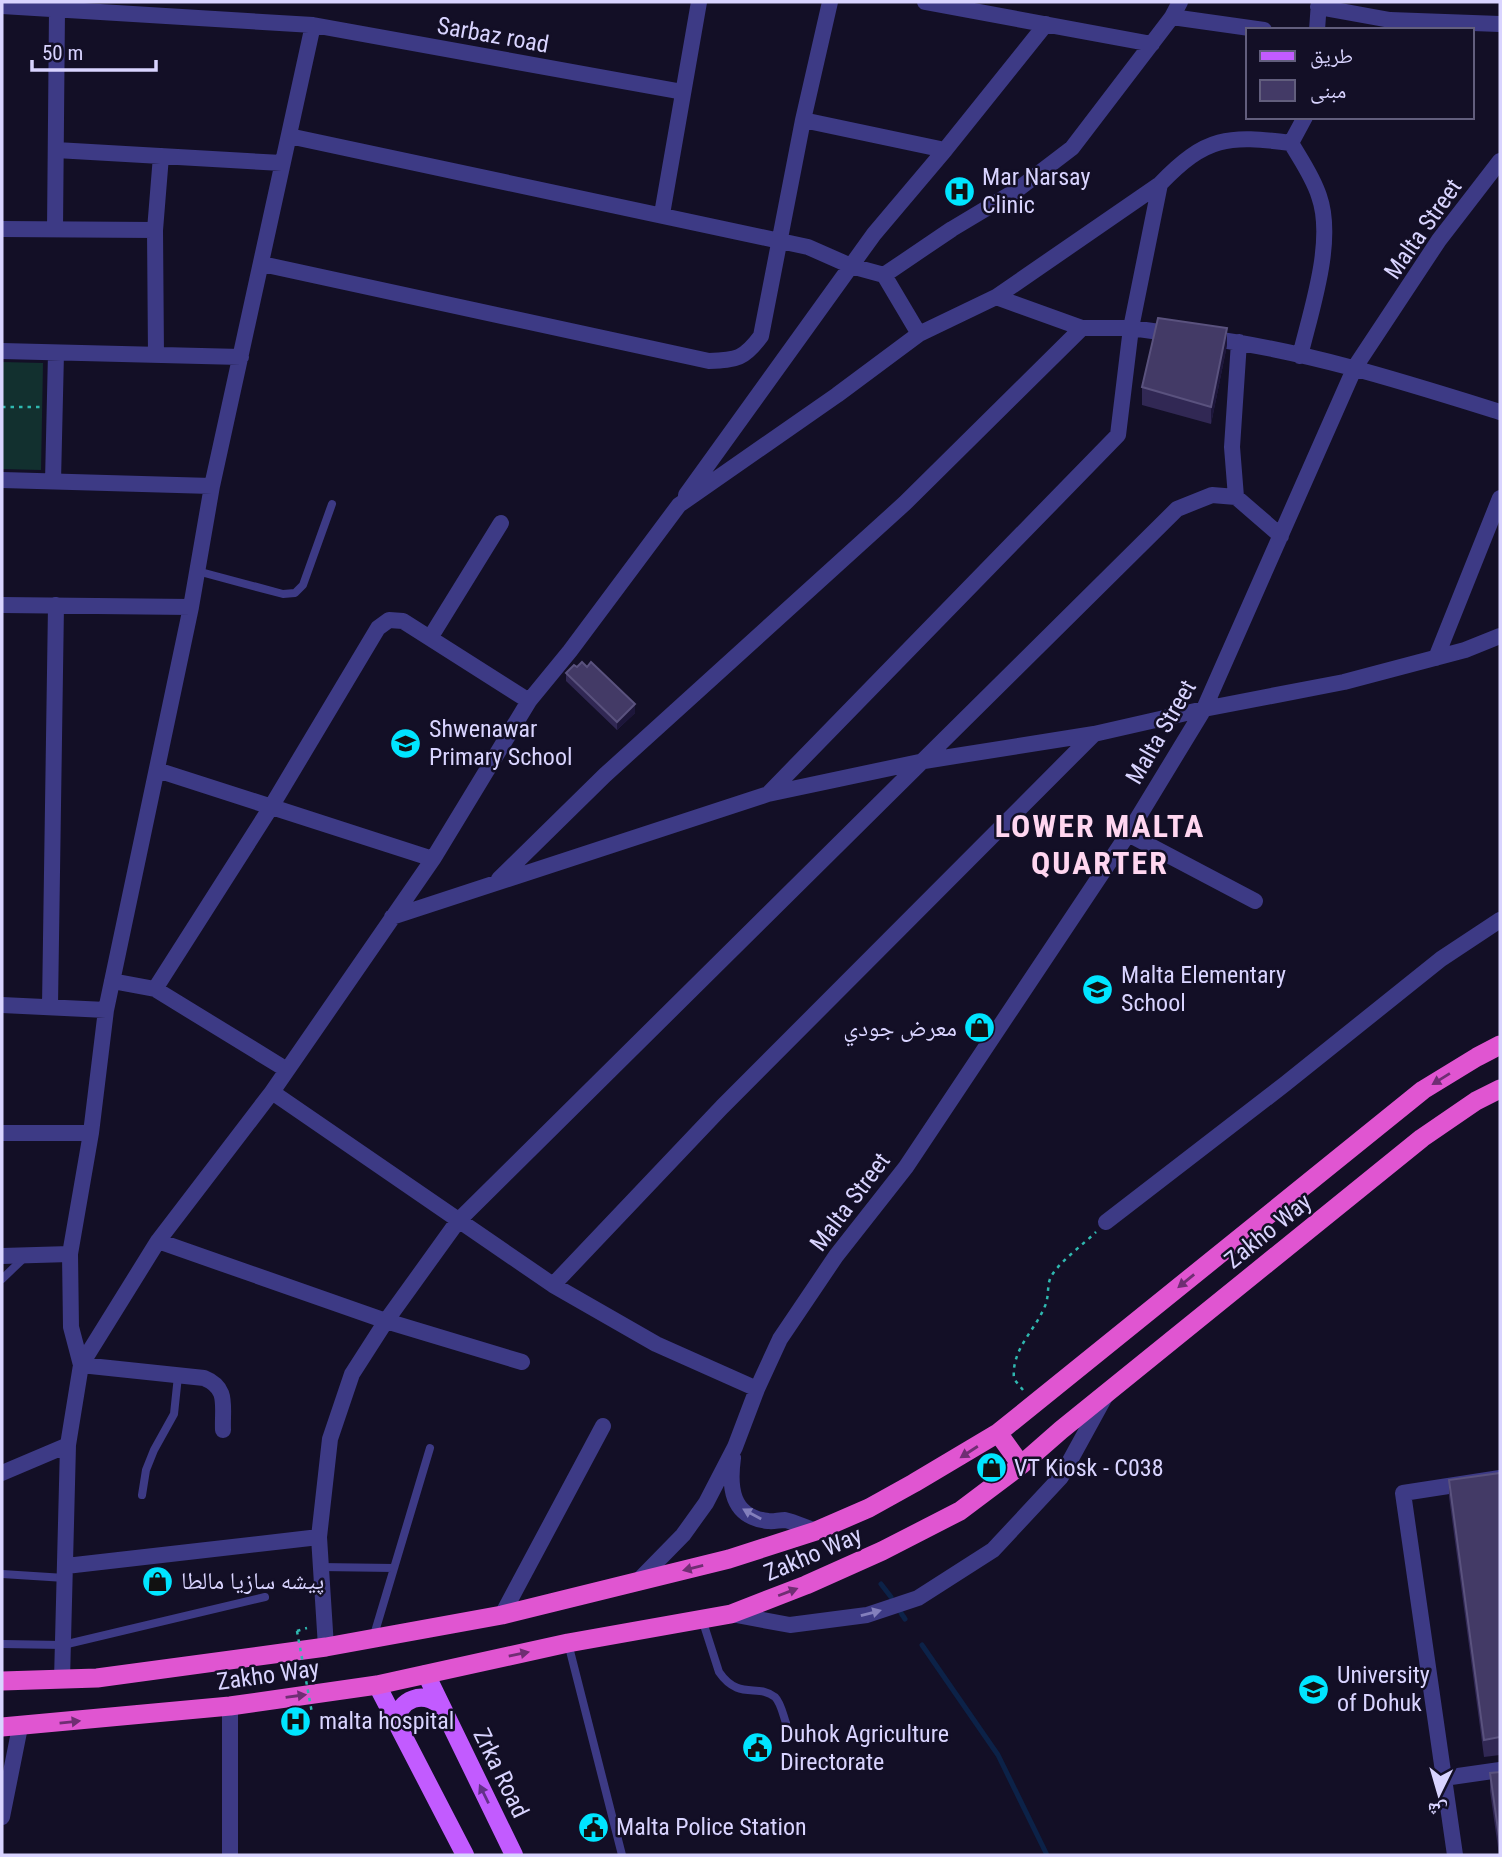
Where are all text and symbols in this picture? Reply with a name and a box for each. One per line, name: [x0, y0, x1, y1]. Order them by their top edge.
street label: Sarbaz road: [435, 11, 551, 59]
scale bar: [32, 28, 156, 72]
legend: [1246, 28, 1474, 119]
text: 50 m: [42, 41, 83, 65]
text: طريق: [1310, 44, 1353, 69]
text: مبنى: [1310, 79, 1346, 104]
place label: Mar Narsay Clinic: [982, 163, 1090, 219]
hospital icon: Mar Narsay Clinic: [942, 174, 976, 208]
street label: Malta Street: [1378, 174, 1468, 284]
street label: Malta Street: [1120, 675, 1202, 789]
place label: Shwenawar Primary School: [429, 715, 572, 771]
school or university icon: Shwenawar Primary School: [389, 726, 423, 760]
district label: LOWER MALTA QUARTER: [995, 807, 1205, 882]
place label: Malta Elementary School: [1121, 961, 1286, 1017]
school or university icon: Malta Elementary School: [1081, 972, 1115, 1006]
shop icon: معرض جودي: [963, 1011, 997, 1045]
place label: معرض جودي: [843, 1014, 957, 1047]
one-way arrow: [1431, 1073, 1451, 1086]
street label: Malta Street: [804, 1147, 896, 1257]
street label: Zakho Way: [1219, 1188, 1317, 1274]
one-way arrow: [1177, 1273, 1195, 1288]
one-way arrow: [959, 1445, 978, 1458]
shop icon: VT Kiosk - C038: [974, 1451, 1008, 1485]
place label: VT Kiosk - C038: [1014, 1454, 1164, 1482]
one-way arrow: [742, 1508, 761, 1520]
street label: Zakho Way: [760, 1521, 866, 1587]
one-way arrow: [682, 1563, 704, 1574]
shop icon: پيشه سازيا مالطا: [141, 1564, 175, 1598]
place label: پيشه سازيا مالطا: [181, 1567, 324, 1595]
one-way arrow: [777, 1587, 798, 1598]
one-way arrow: [860, 1607, 882, 1618]
one-way arrow: [508, 1648, 530, 1659]
street label: Zakho Way: [215, 1654, 321, 1696]
place label: University of Dohuk: [1337, 1661, 1430, 1717]
school or university icon: University of Dohuk: [1297, 1672, 1331, 1706]
one-way arrow: [285, 1691, 307, 1702]
hospital icon: malta hospital: [279, 1704, 313, 1738]
place label: malta hospital: [319, 1707, 454, 1735]
one-way arrow: [59, 1717, 81, 1728]
place label: Duhok Agriculture Directorate: [780, 1720, 949, 1776]
street label: Zrka Road: [467, 1724, 535, 1822]
public building icon: Duhok Agriculture Directorate: [740, 1731, 774, 1765]
north arrow: [1404, 1759, 1474, 1829]
one-way arrow: [478, 1784, 489, 1804]
text: ش: [1427, 1798, 1449, 1823]
public building icon: Malta Police Station: [576, 1810, 610, 1844]
place label: Malta Police Station: [616, 1813, 807, 1841]

